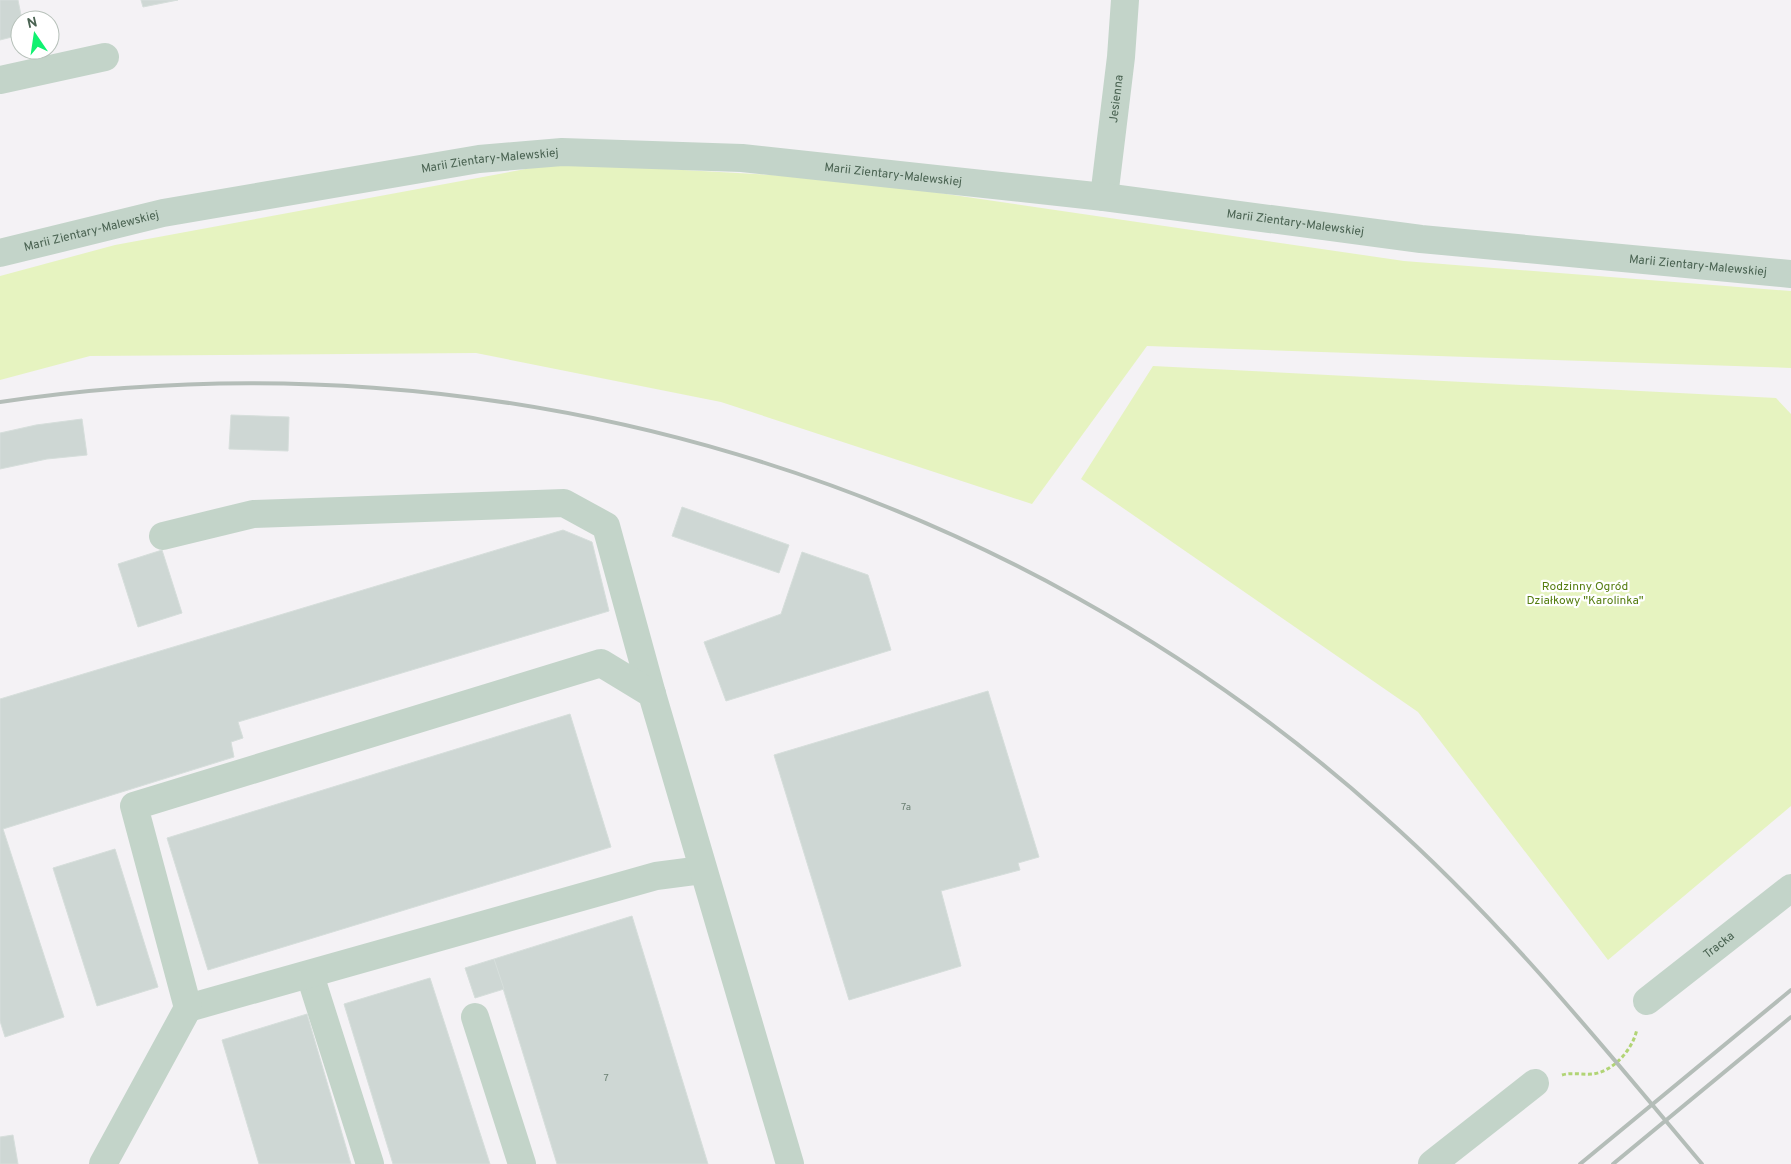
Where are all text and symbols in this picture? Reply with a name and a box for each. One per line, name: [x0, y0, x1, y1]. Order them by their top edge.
north arrow: [10, 10, 60, 60]
text: N: [26, 14, 39, 33]
street label: Jesienna: [1106, 74, 1128, 124]
street label: Marii Zientary-Malewskiej: [420, 145, 559, 178]
street label: Marii Zientary-Malewskiej: [824, 160, 963, 191]
street label: Marii Zientary-Malewskiej: [1226, 206, 1365, 240]
street label: Marii Zientary-Malewskiej: [22, 207, 161, 256]
street label: Marii Zientary-Malewskiej: [1628, 252, 1768, 281]
park label: Rodzinny Ogród Działkowy "Karolinka": [1526, 579, 1644, 609]
house number: 7a: [901, 801, 911, 814]
street label: Tracka: [1700, 928, 1738, 963]
house number: 7: [603, 1072, 609, 1085]

